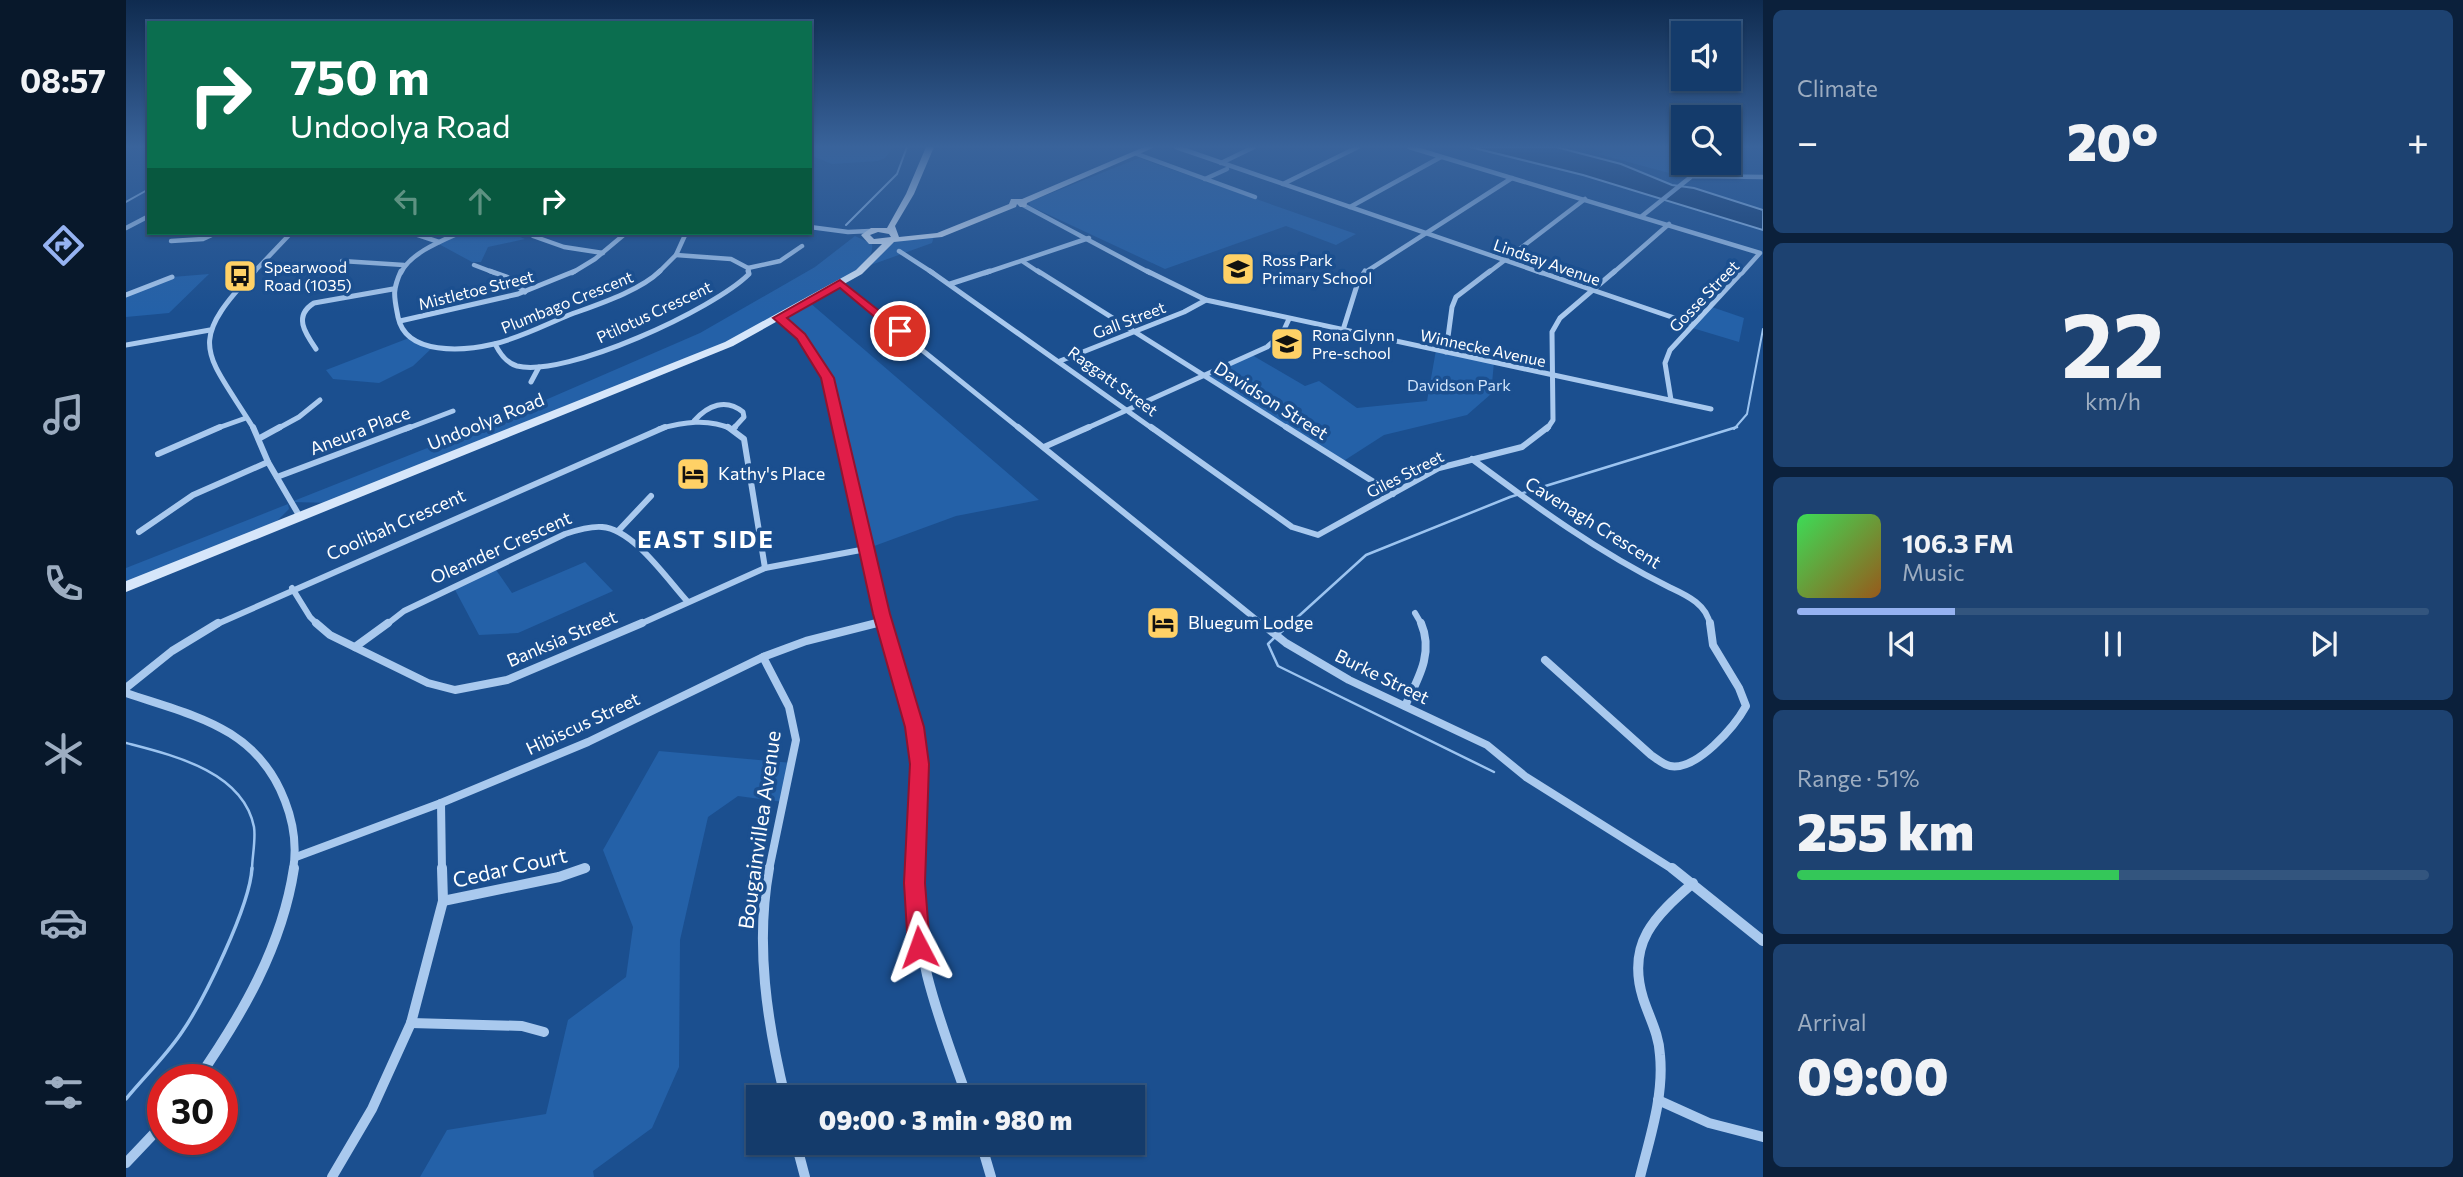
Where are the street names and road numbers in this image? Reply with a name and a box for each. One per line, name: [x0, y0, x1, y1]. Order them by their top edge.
street label: Lindsay Avenue: [1491, 234, 1603, 289]
street label: Gosse Street: [1665, 256, 1743, 335]
street label: Mistletoe Street: [416, 266, 536, 313]
street label: Plumbago Crescent: [498, 266, 636, 337]
street label: Ptilotus Crescent: [593, 276, 715, 347]
street label: Gall Street: [1090, 297, 1168, 342]
street label: Winnecke Avenue: [1418, 325, 1548, 370]
street label: Raggatt Street: [1065, 342, 1162, 420]
street label: Davidson Street: [1210, 356, 1333, 444]
street label: Undoolya Road: [424, 388, 547, 454]
street label: Aneura Place: [306, 401, 413, 459]
street label: Giles Street: [1363, 446, 1447, 501]
street label: Cavenagh Crescent: [1521, 471, 1666, 573]
street label: Coolibah Crescent: [323, 484, 469, 565]
street label: Oleander Crescent: [427, 506, 575, 588]
street label: Banksia Street: [503, 605, 620, 671]
street label: Burke Street: [1332, 644, 1433, 708]
street label: Hibiscus Street: [522, 687, 643, 759]
street label: Bougainvillea Avenue: [732, 729, 785, 931]
street label: Cedar Court: [450, 841, 569, 892]

